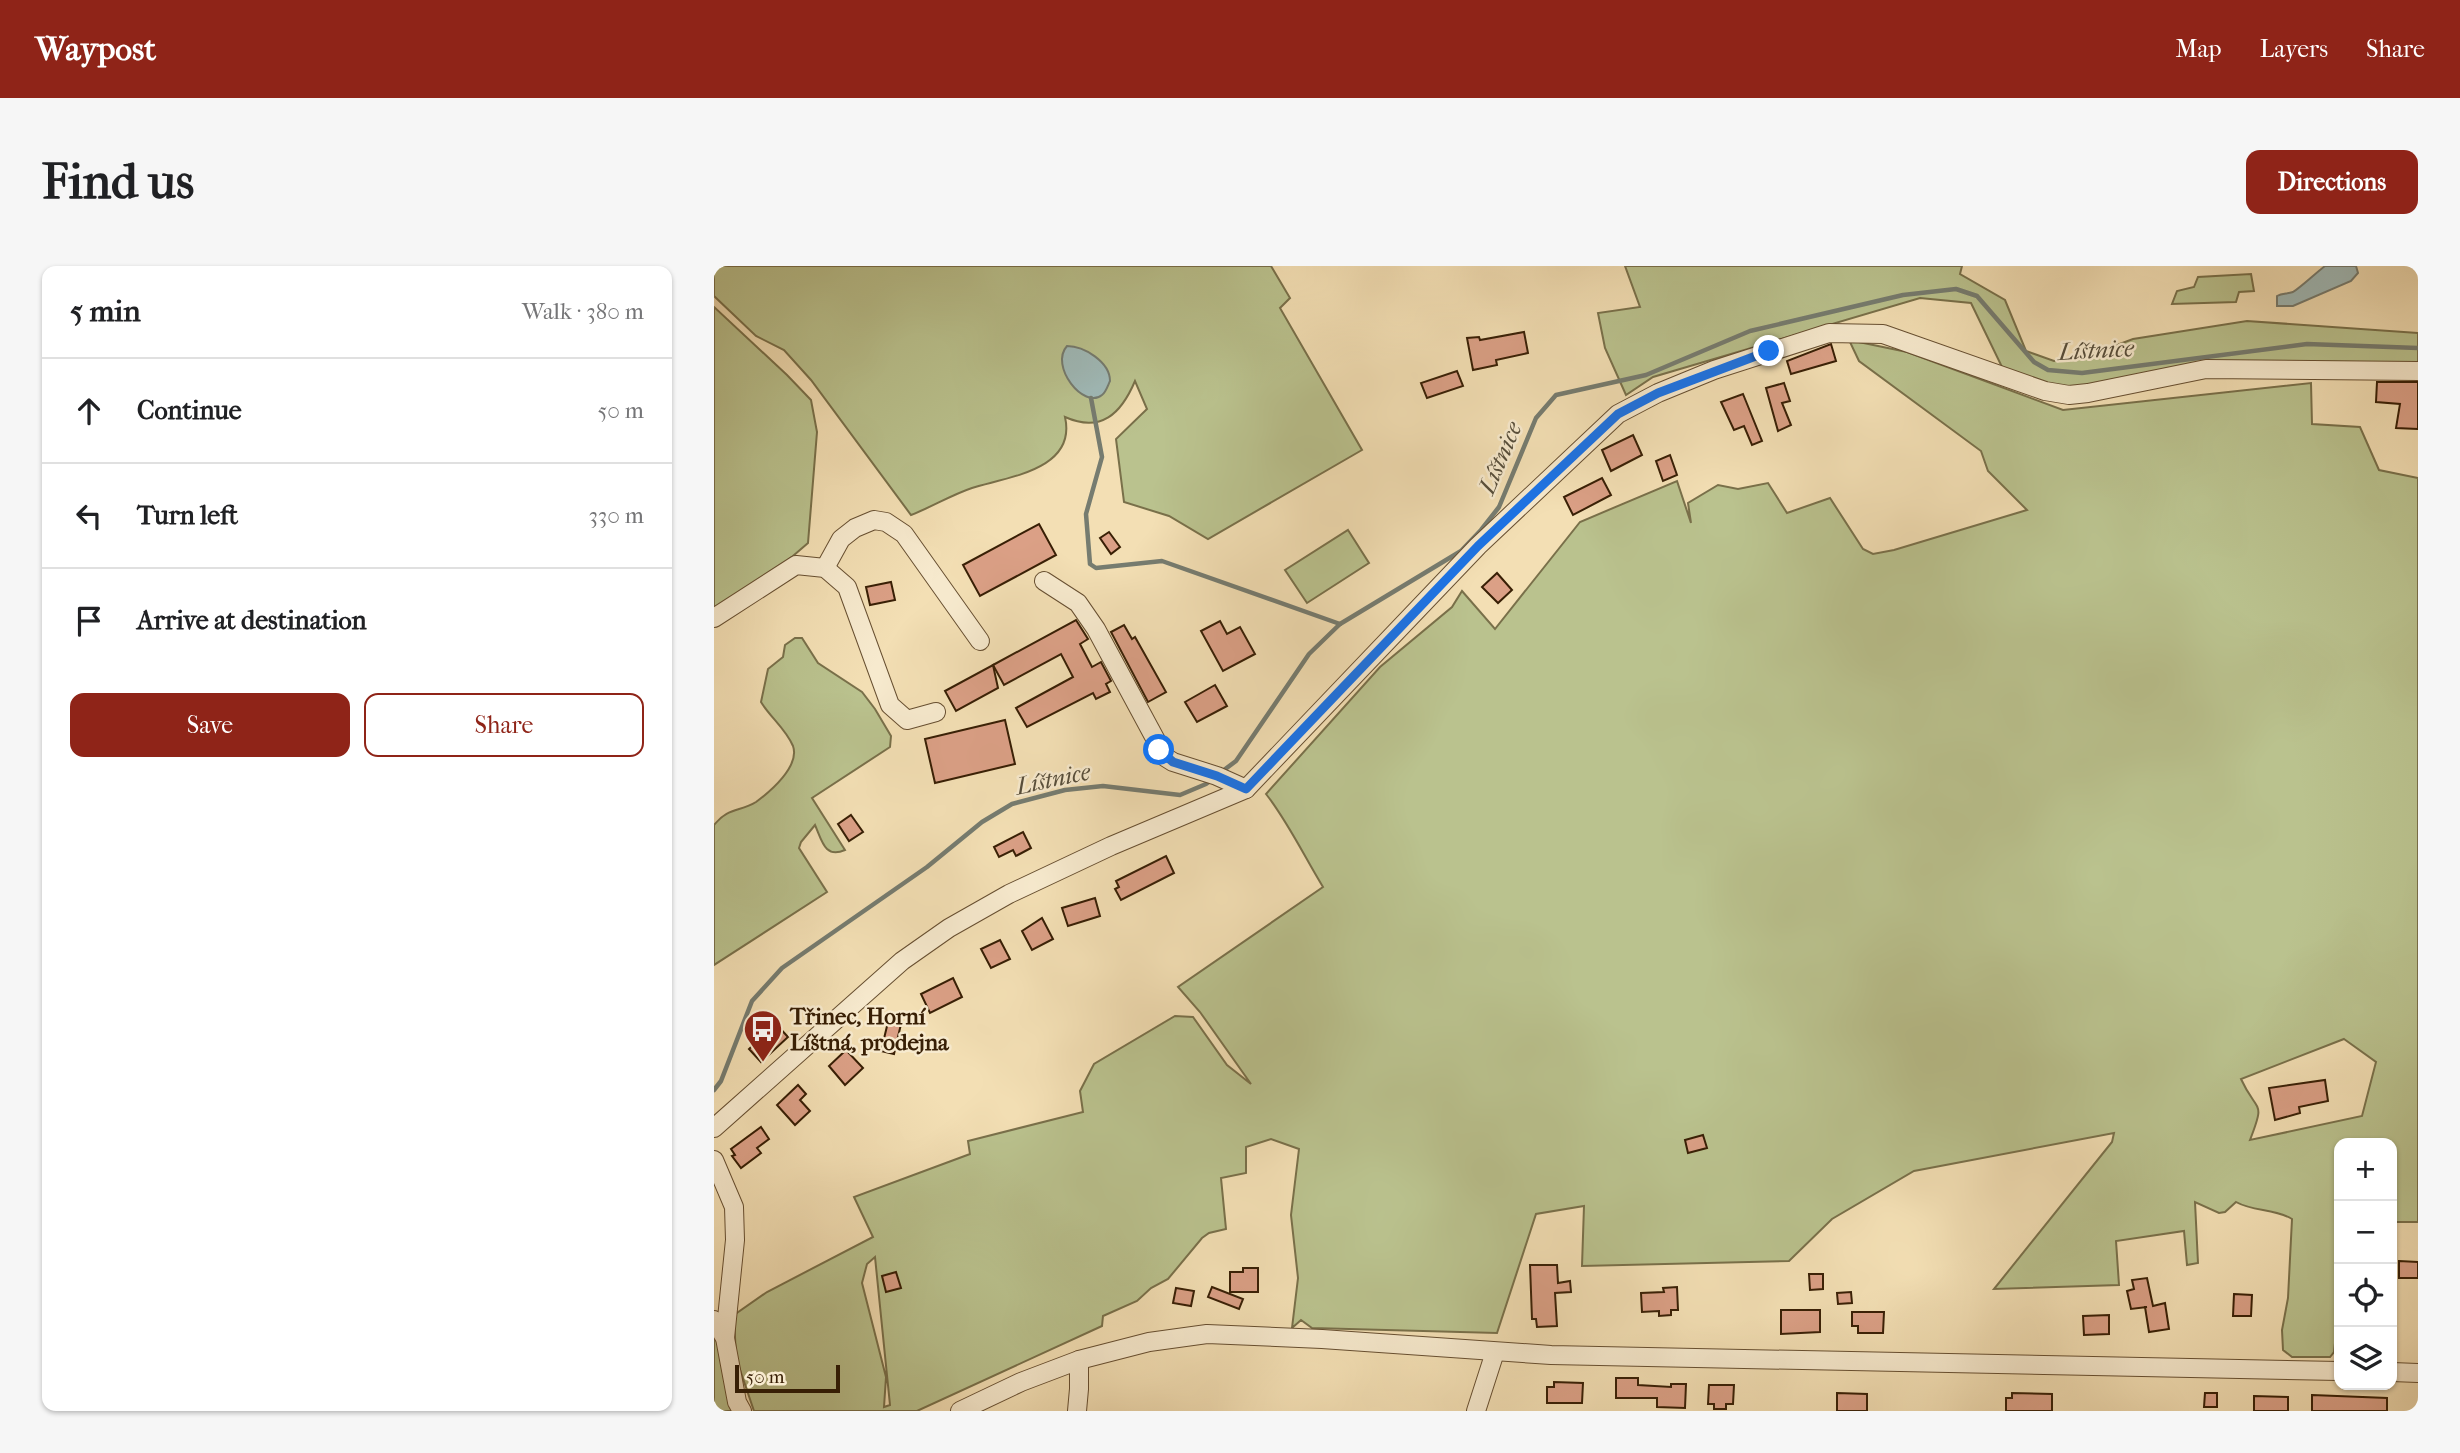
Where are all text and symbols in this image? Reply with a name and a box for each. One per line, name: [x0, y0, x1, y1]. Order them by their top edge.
text: Waypost: [35, 30, 156, 69]
text: Map: [2176, 35, 2222, 63]
text: Layers: [2260, 35, 2328, 63]
text: Share: [2366, 35, 2425, 63]
button: Directions: [2246, 150, 2418, 214]
text: Find us: [42, 153, 194, 211]
text: 5 min: [70, 294, 141, 329]
text: Walk · 380 m: [522, 298, 644, 325]
water label: Líštnice: [2056, 334, 2136, 366]
route end: [1753, 335, 1784, 366]
icon: ahead: [70, 392, 108, 430]
text: Continue: [137, 395, 242, 426]
text: 50 m: [597, 397, 644, 424]
water label: Líštnice: [1472, 417, 1528, 500]
icon: left: [70, 497, 108, 535]
text: Turn left: [137, 500, 238, 531]
text: 330 m: [588, 502, 644, 529]
icon: arrive: [70, 602, 108, 640]
text: Arrive at destination: [137, 605, 367, 636]
button: Save: [70, 693, 350, 757]
button: Share: [364, 693, 644, 757]
route start: [1143, 734, 1174, 765]
water label: Líštnice: [1011, 757, 1094, 801]
place label: Třinec, Horní Líštná, prodejna: [789, 1003, 950, 1056]
bus stop icon: Třinec, Horní Líštná, prodejna: [742, 1008, 784, 1063]
map controls: [2334, 1138, 2397, 1390]
button: +: [2334, 1138, 2397, 1201]
button: −: [2334, 1201, 2397, 1264]
button: locate: [2334, 1264, 2397, 1327]
button: layers: [2334, 1327, 2397, 1390]
scale bar: [735, 1362, 840, 1394]
text: 50 m: [746, 1366, 785, 1388]

